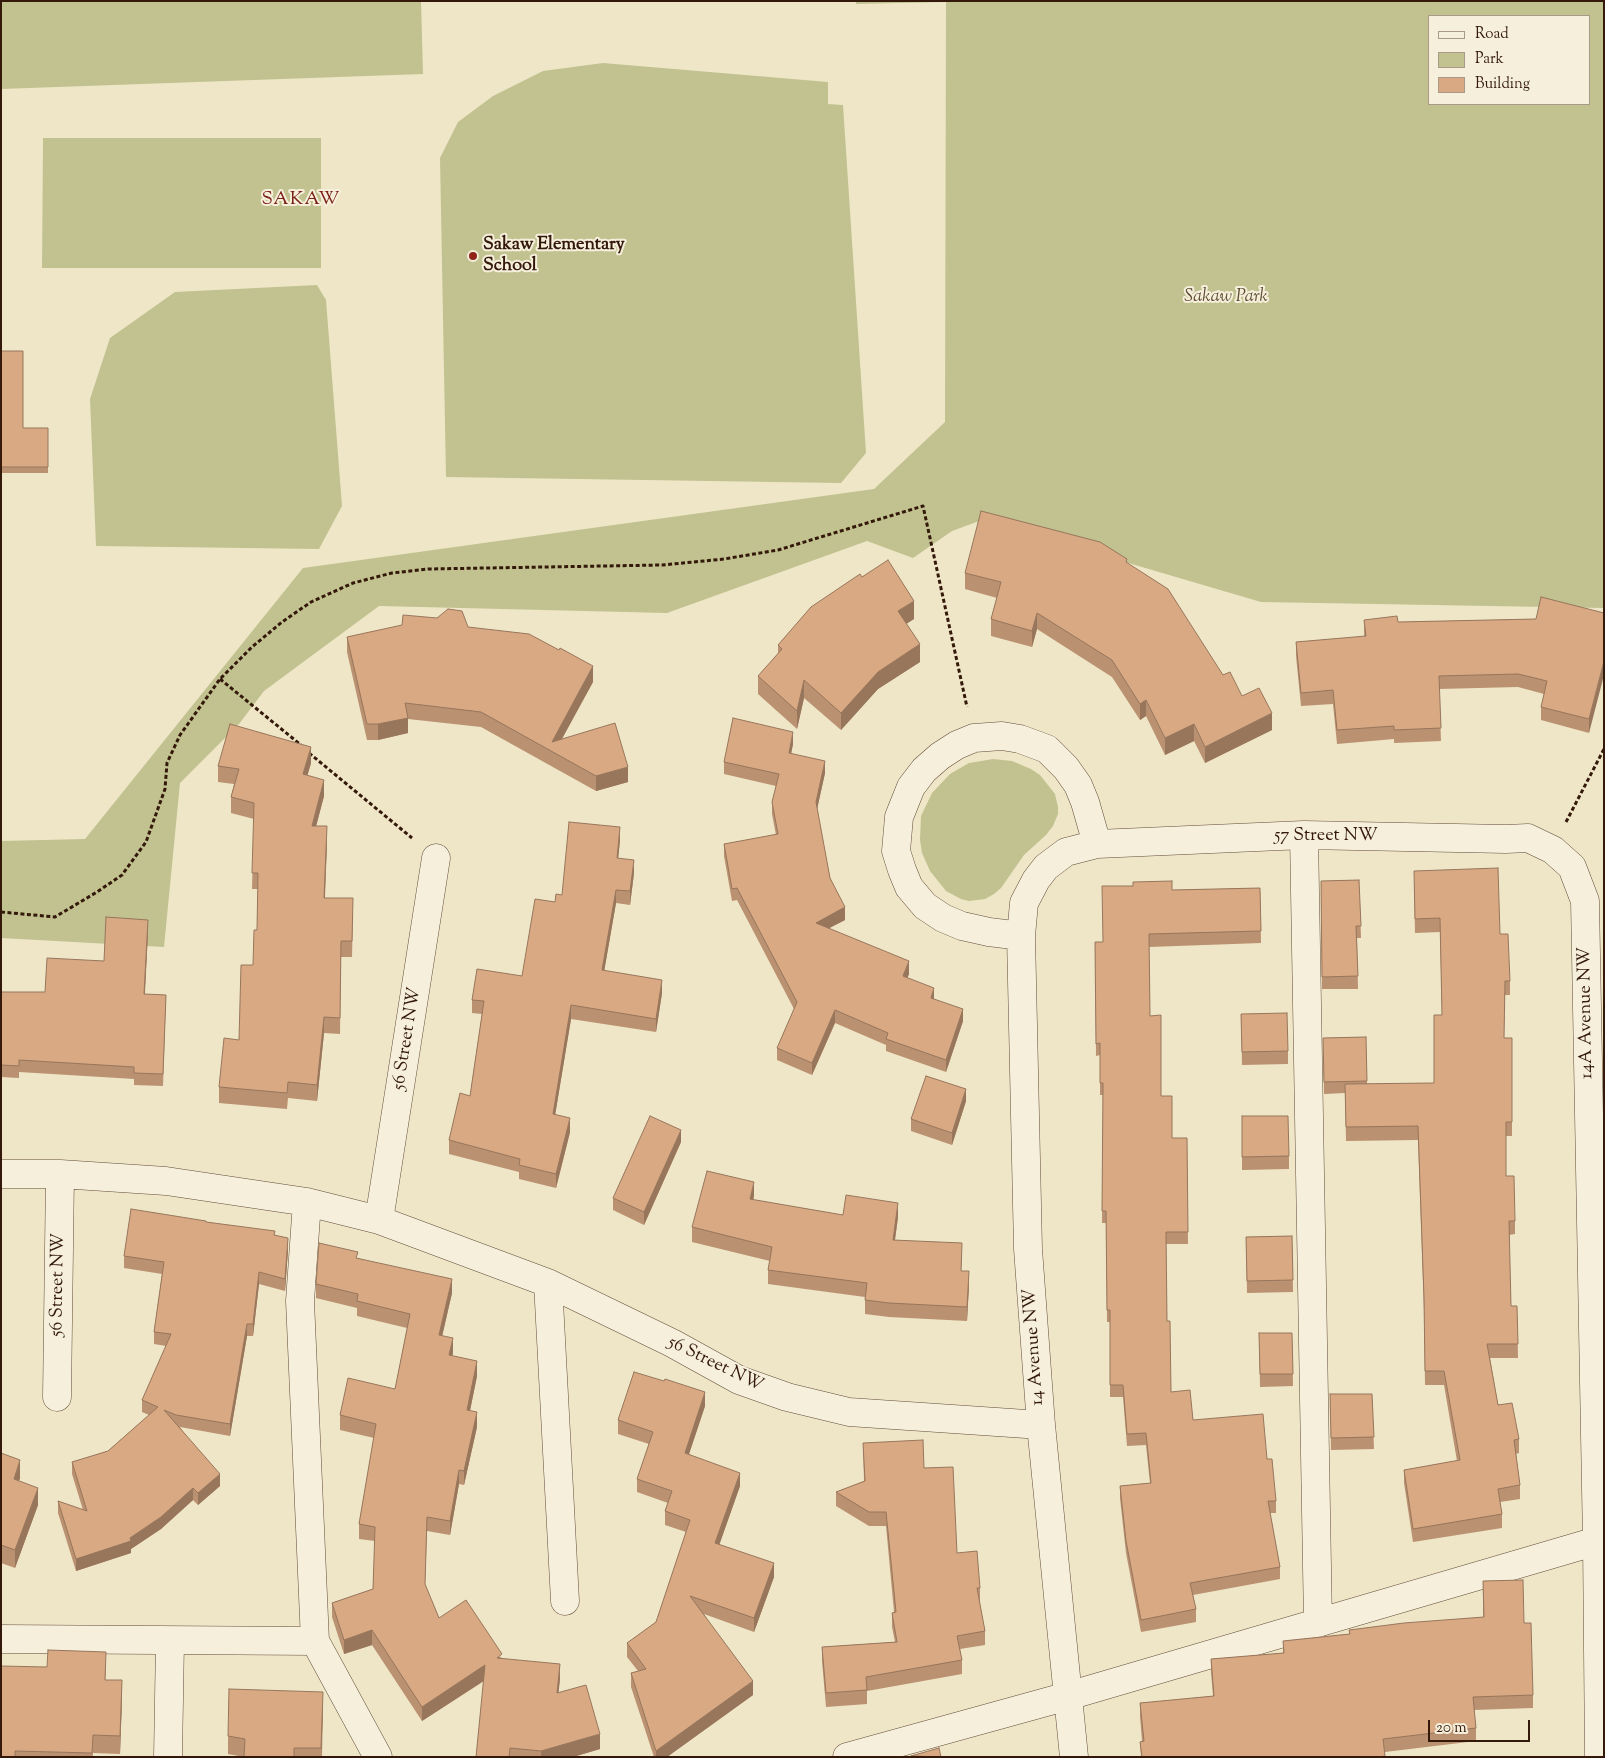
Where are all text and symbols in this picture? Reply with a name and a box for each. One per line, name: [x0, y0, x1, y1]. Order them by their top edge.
legend: [1428, 15, 1590, 105]
text: Road: [1475, 24, 1509, 45]
text: Park: [1475, 49, 1504, 70]
text: Building: [1475, 74, 1530, 95]
district label: SAKAW: [261, 190, 341, 212]
place label: Sakaw Elementary School: [483, 235, 625, 278]
marker: Sakaw Elementary School: [467, 250, 479, 262]
park label: Sakaw Park: [1184, 287, 1268, 309]
street label: 57 Street NW: [1274, 826, 1378, 848]
street label: 14A Avenue NW: [1575, 947, 1599, 1079]
street label: 56 Street NW: [389, 986, 427, 1092]
street label: 56 Street NW: [47, 1233, 71, 1337]
street label: 14 Avenue NW: [1020, 1288, 1050, 1406]
street label: 56 Street NW: [664, 1333, 766, 1397]
scale bar: [1430, 1710, 1532, 1742]
text: 20 m: [1436, 1718, 1467, 1739]

